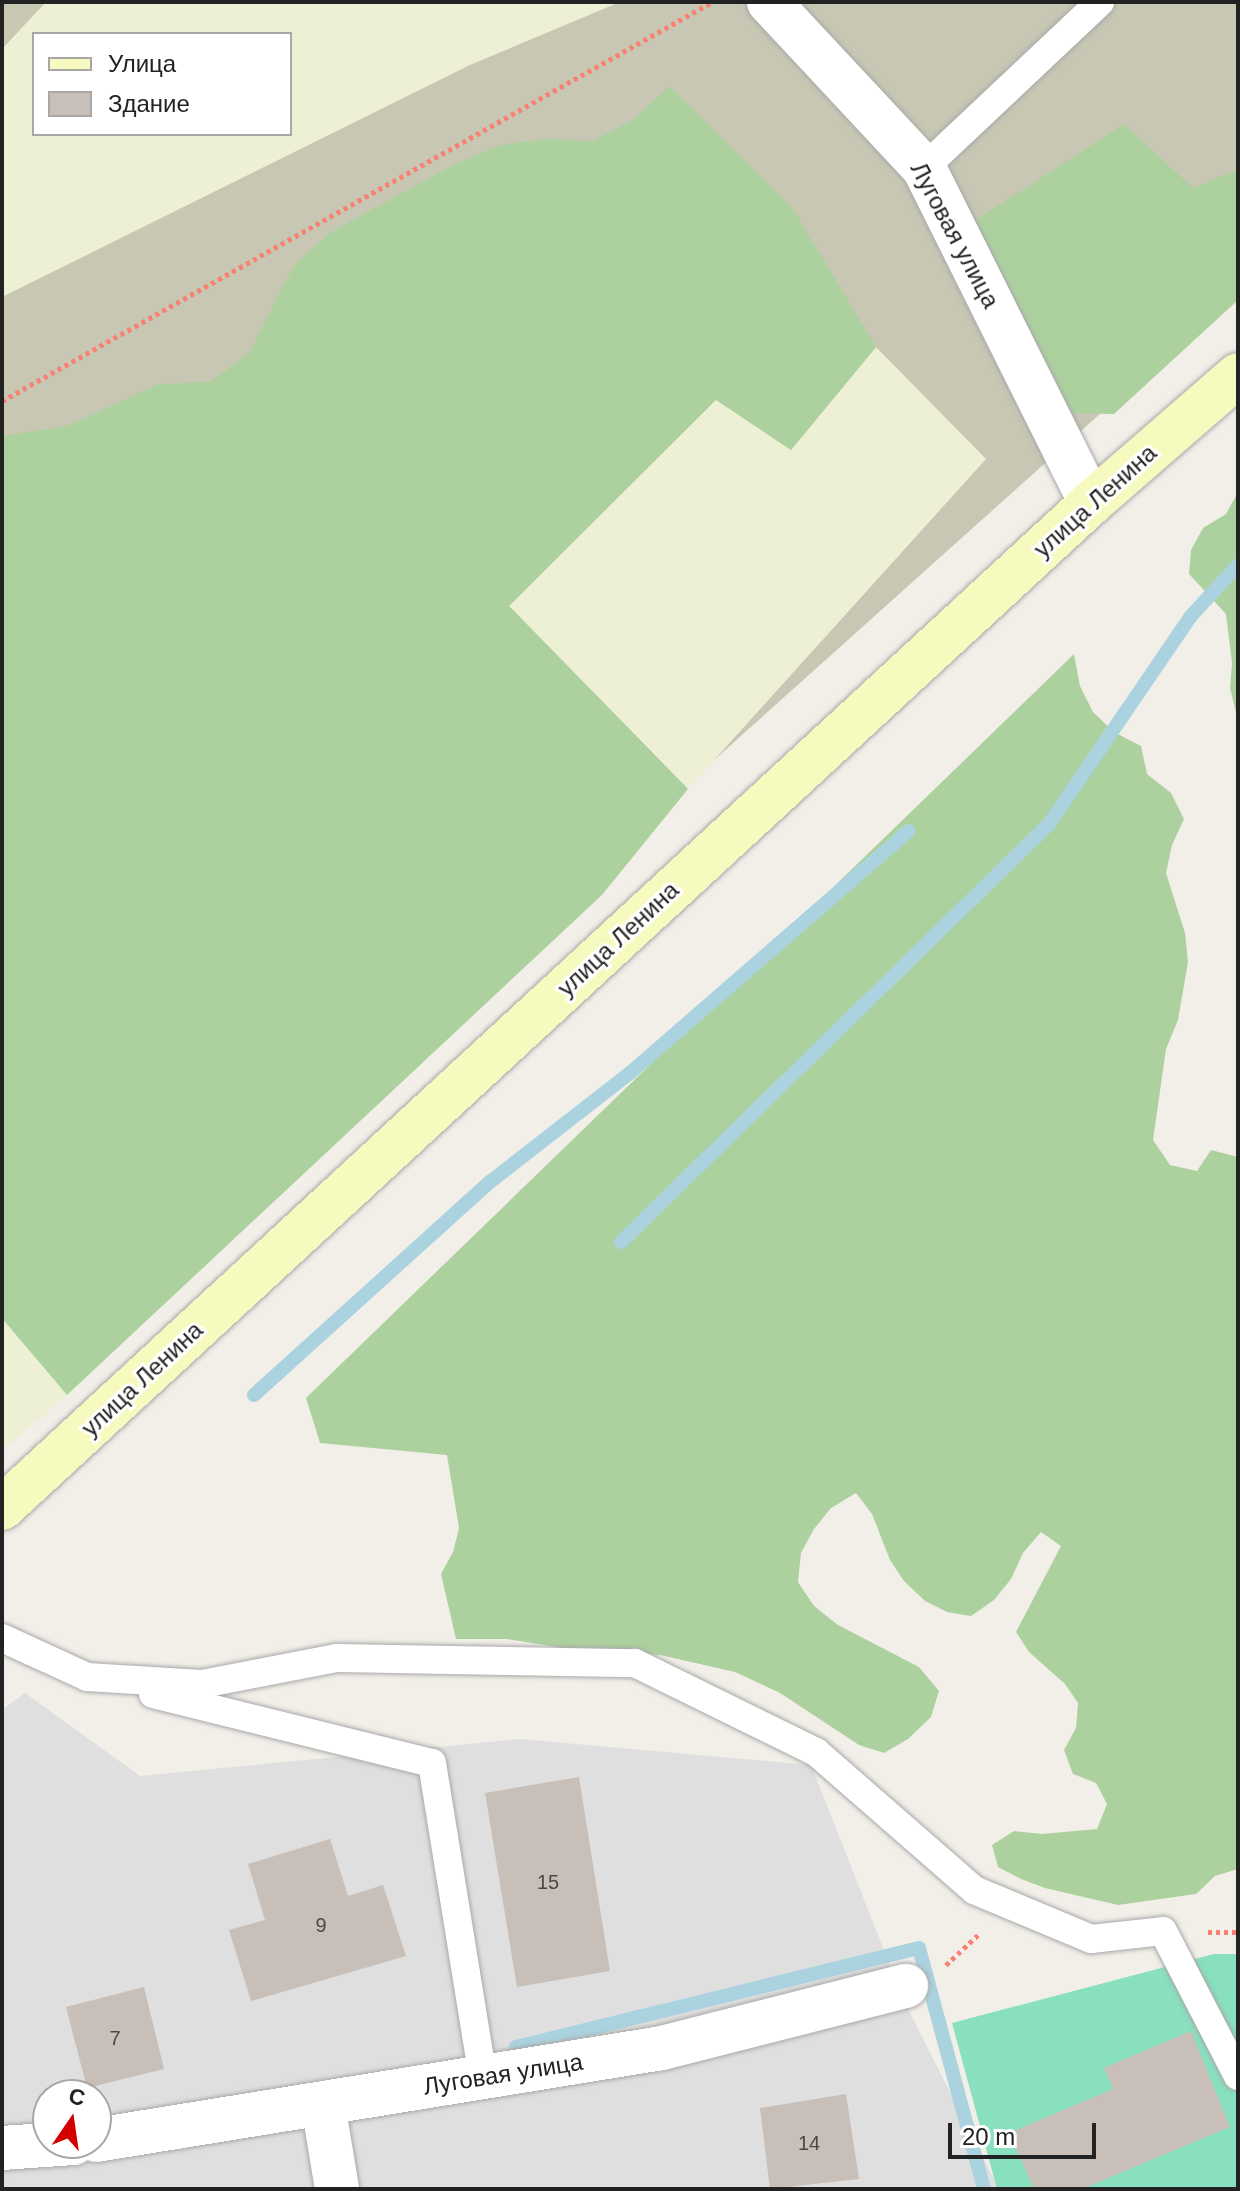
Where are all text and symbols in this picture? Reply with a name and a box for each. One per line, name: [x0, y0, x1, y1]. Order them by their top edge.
legend: [32, 32, 292, 136]
text: Улица: [108, 50, 176, 77]
text: Здание: [108, 90, 190, 117]
street label: Луговая улица: [904, 157, 1006, 313]
street label: улица Ленина: [1028, 438, 1162, 564]
street label: улица Ленина: [551, 876, 685, 1002]
street label: улица Ленина: [75, 1316, 209, 1442]
house number: 15: [537, 1870, 559, 1894]
house number: 9: [315, 1913, 327, 1937]
house number: 7: [109, 2026, 121, 2050]
street label: Луговая улица: [421, 2047, 585, 2101]
north arrow: [32, 2079, 112, 2159]
text: С: [67, 2083, 88, 2111]
scale bar: [952, 2107, 1100, 2157]
text: 20 m: [962, 2123, 1015, 2150]
house number: 14: [798, 2131, 820, 2155]

